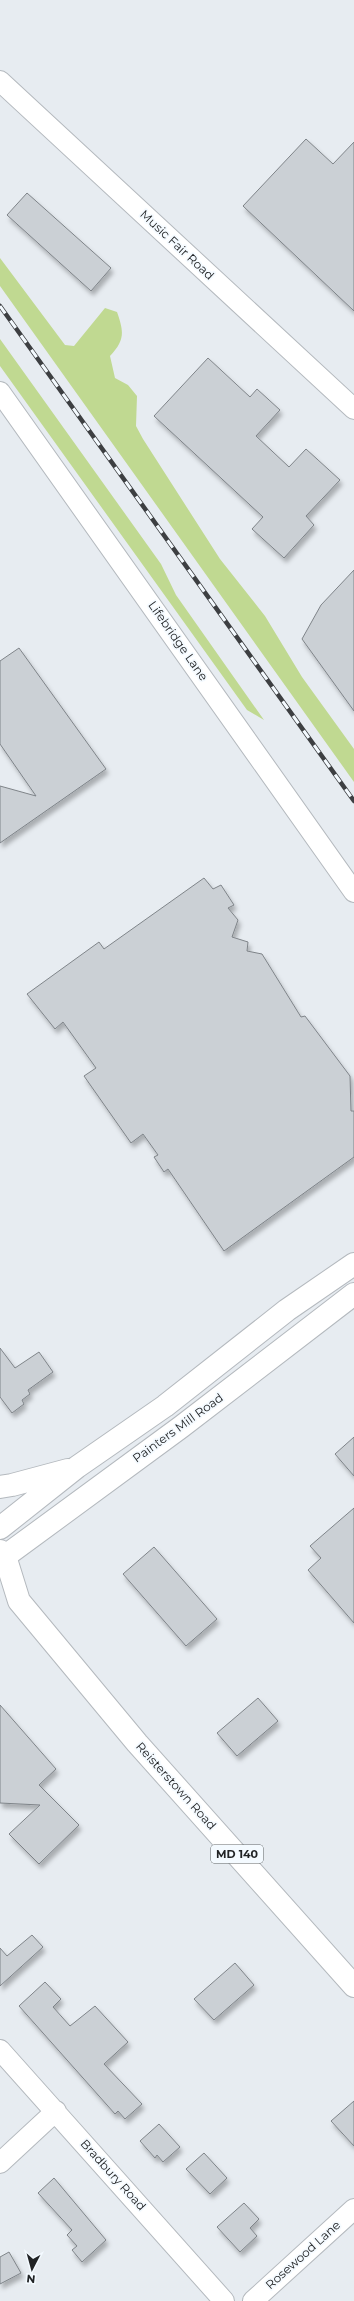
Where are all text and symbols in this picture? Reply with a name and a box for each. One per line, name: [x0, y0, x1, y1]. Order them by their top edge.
street label: Music Fair Road: [137, 207, 217, 283]
street label: Lifebridge Lane: [145, 598, 211, 683]
street label: Painters Mill Road: [130, 1390, 226, 1465]
street label: Reisterstown Road: [133, 1739, 220, 1833]
road number: MD 140: [211, 1845, 263, 1863]
street label: Bradbury Road: [78, 2136, 149, 2213]
street label: Rosewood Lane: [262, 2217, 343, 2292]
north arrow: [12, 2249, 52, 2289]
text: N: [26, 2272, 36, 2286]

